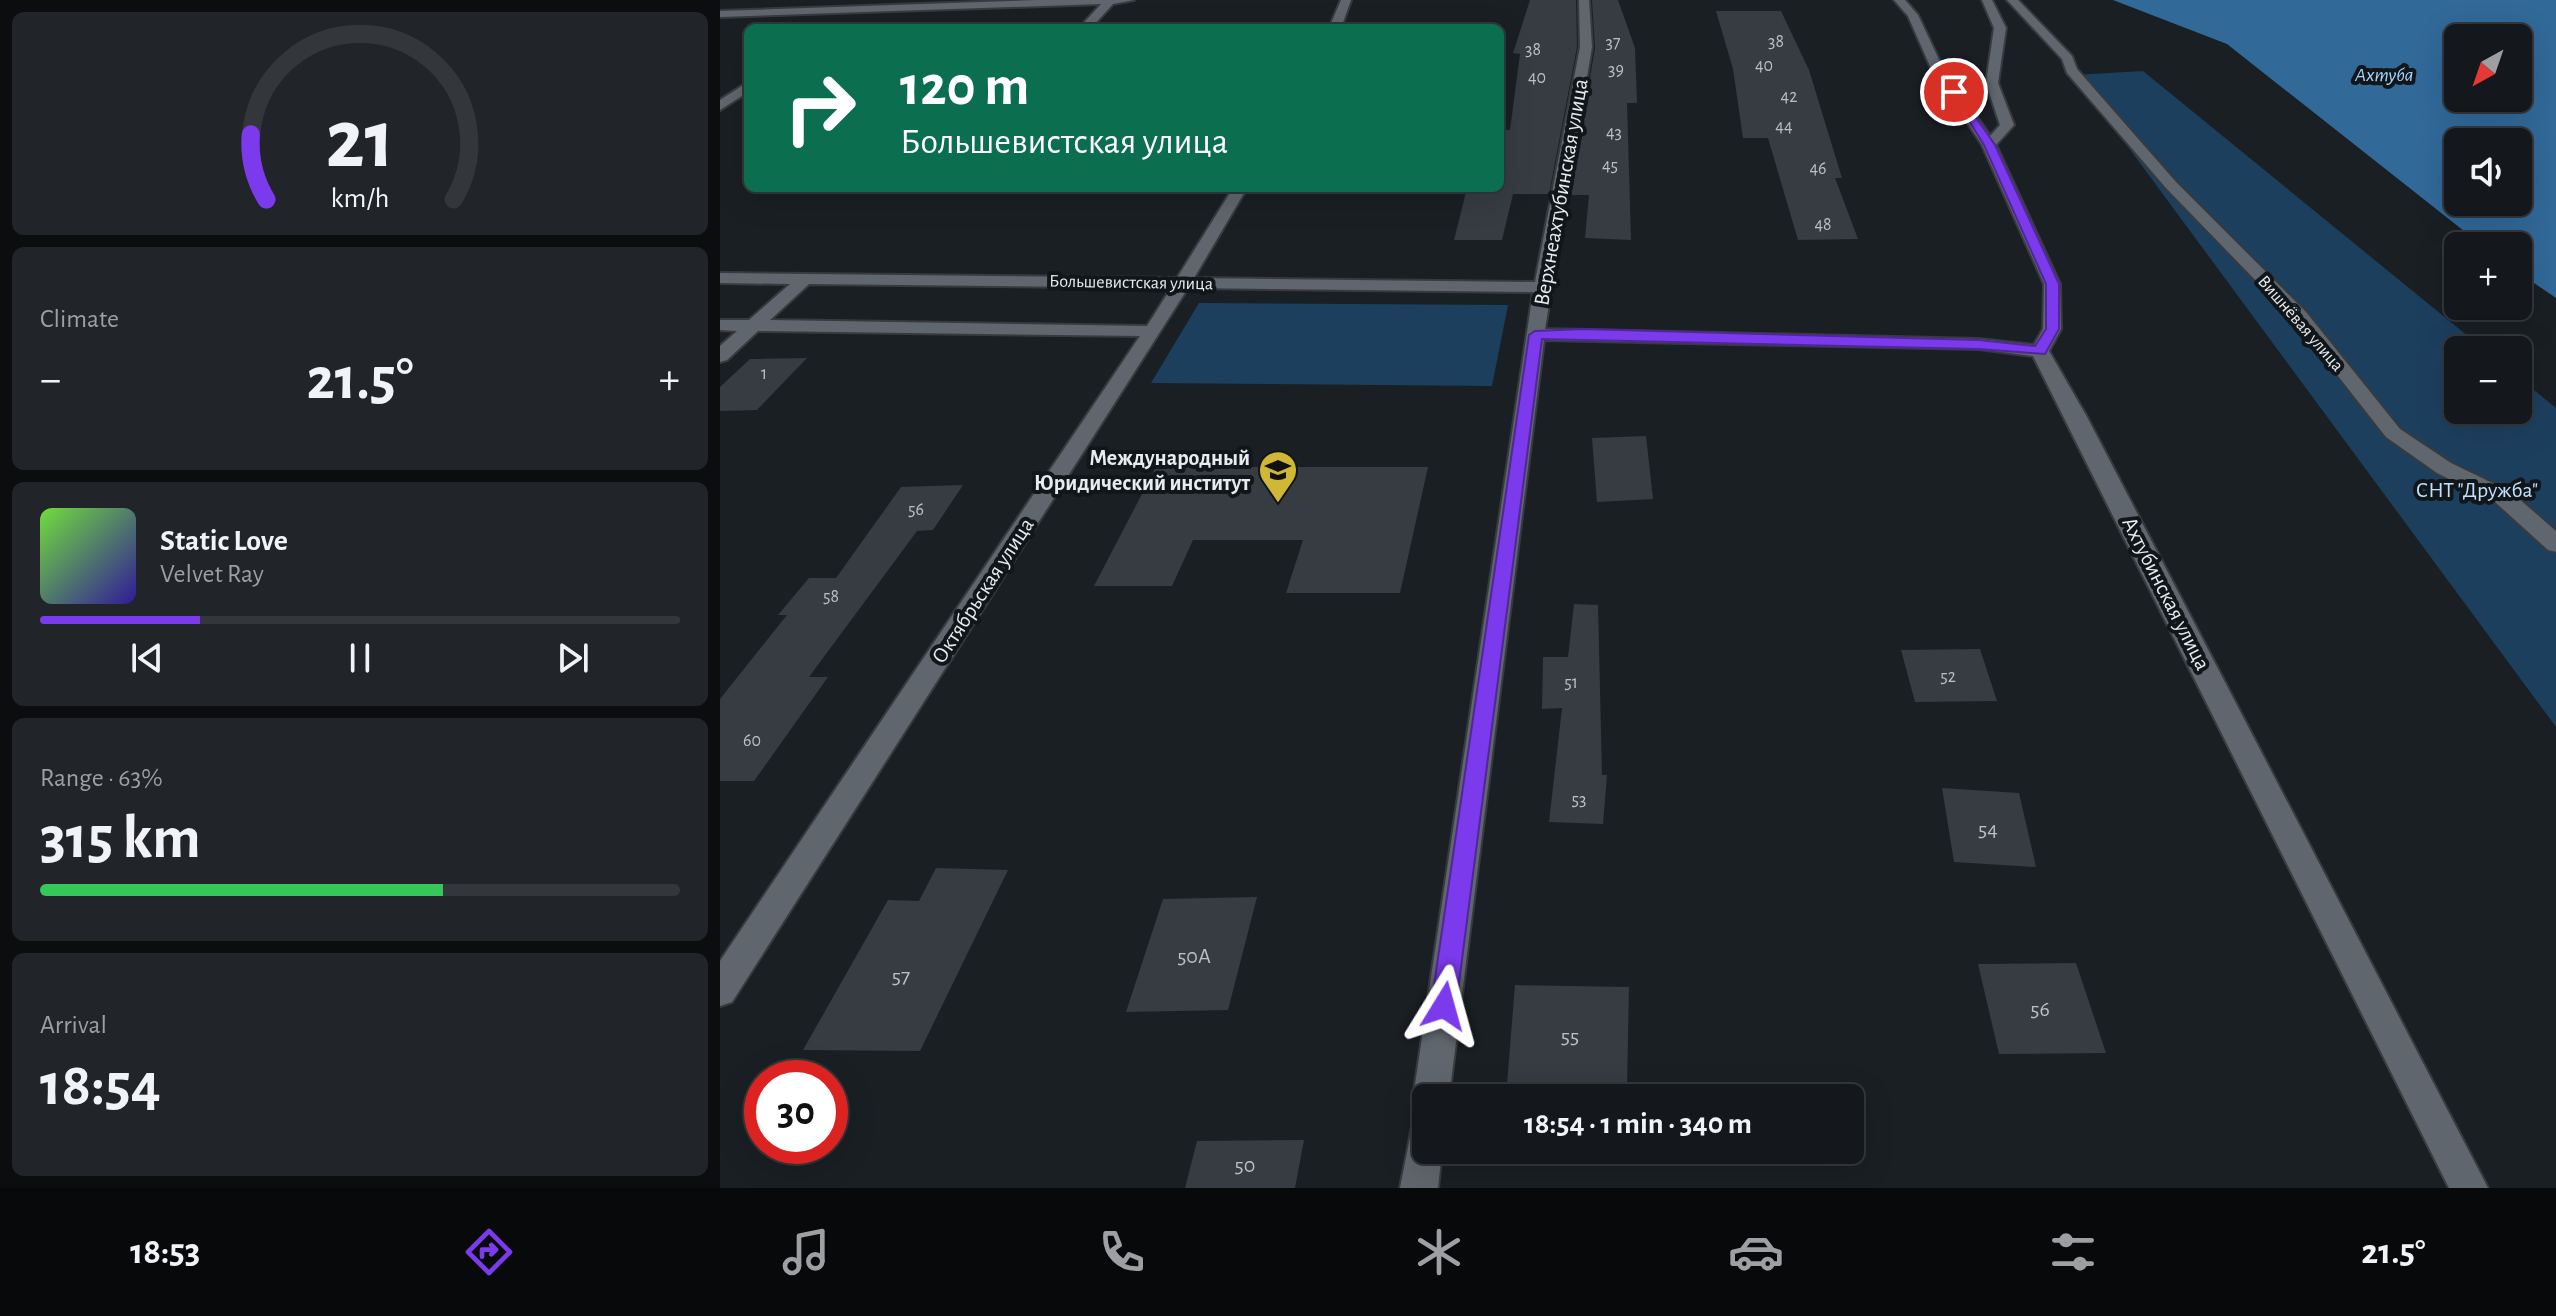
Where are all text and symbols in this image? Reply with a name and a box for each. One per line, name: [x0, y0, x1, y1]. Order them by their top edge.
north arrow: [2444, 24, 2532, 112]
map controls: [2444, 24, 2532, 424]
house number: 38: [1768, 33, 1784, 51]
house number: 37: [1606, 34, 1620, 52]
house number: 38: [1525, 41, 1541, 59]
icon: right: [768, 56, 872, 160]
house number: 40: [1755, 57, 1773, 75]
pin: [1920, 58, 1988, 126]
text: 120 m: [900, 59, 1029, 115]
house number: 39: [1608, 61, 1624, 79]
water label: Ахтуба: [2354, 65, 2413, 85]
house number: 40: [1528, 69, 1546, 87]
icon: arrive: [1932, 70, 1976, 114]
street label: Верхнеахтубинская улица: [1530, 77, 1592, 307]
house number: 42: [1781, 88, 1797, 106]
text: 21: [325, 98, 395, 182]
house number: 44: [1775, 118, 1793, 136]
text: Большевистская улица: [900, 124, 1228, 160]
house number: 43: [1606, 124, 1622, 142]
button: sound: [2444, 128, 2532, 216]
house number: 45: [1602, 157, 1618, 175]
house number: 46: [1809, 160, 1827, 178]
text: km/h: [331, 184, 389, 213]
house number: 48: [1814, 216, 1832, 234]
button: +: [2444, 232, 2532, 320]
street label: Вишнёвая улица: [2254, 272, 2347, 375]
street label: Большевистская улица: [1049, 273, 1213, 293]
text: Climate: [40, 306, 119, 332]
button: −: [2444, 336, 2532, 424]
text: 21.5°: [306, 350, 414, 410]
text: −: [40, 358, 61, 402]
text: +: [659, 358, 680, 402]
house number: 1: [761, 365, 767, 383]
place label: Международный Юридический институт: [1034, 447, 1250, 495]
school or university icon: Международный Юридический институт: [1257, 449, 1299, 504]
park label: СНТ "Дружба": [2416, 479, 2538, 501]
house number: 56: [908, 501, 924, 519]
street label: Ахтубинская улица: [2118, 513, 2214, 673]
street label: Октябрьская улица: [928, 514, 1038, 667]
text: Static Love: [160, 526, 288, 556]
text: Velvet Ray: [160, 561, 264, 587]
house number: 58: [823, 588, 839, 606]
icon: previous: [125, 636, 169, 680]
icon: pause: [338, 636, 382, 680]
icon: next: [551, 636, 595, 680]
house number: 52: [1940, 668, 1956, 686]
house number: 51: [1564, 674, 1578, 692]
house number: 60: [743, 732, 761, 750]
text: Range · 63%: [40, 765, 163, 791]
house number: 53: [1572, 791, 1586, 809]
text: 315 km: [40, 809, 201, 869]
house number: 54: [1978, 818, 1998, 840]
house number: 50А: [1177, 945, 1211, 967]
position arrow: [1402, 964, 1486, 1048]
house number: 57: [892, 965, 910, 987]
house number: 56: [2030, 998, 2050, 1020]
text: Arrival: [40, 1012, 107, 1038]
house number: 55: [1561, 1025, 1579, 1047]
text: 18:54: [40, 1056, 161, 1116]
speed limit sign: 30: [744, 1060, 848, 1164]
text: 18:54 · 1 min · 340 m: [1524, 1109, 1752, 1139]
house number: 50: [1235, 1154, 1255, 1176]
icon: directions: [461, 1224, 517, 1280]
icon: music: [778, 1224, 834, 1280]
icon: phone: [1094, 1224, 1150, 1280]
icon: climate: [1411, 1224, 1467, 1280]
icon: car: [1728, 1224, 1784, 1280]
icon: filters: [2045, 1224, 2101, 1280]
text: 18:53: [130, 1234, 200, 1270]
text: 21.5°: [2361, 1234, 2426, 1270]

